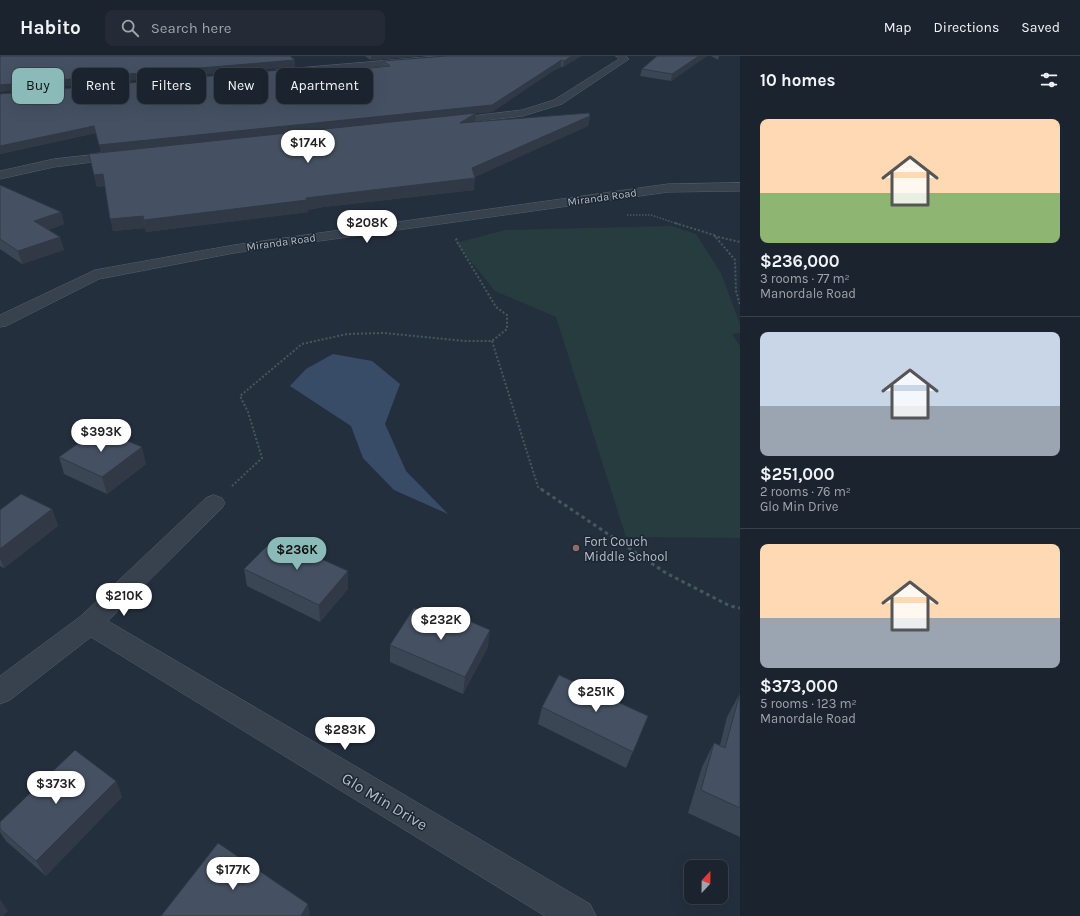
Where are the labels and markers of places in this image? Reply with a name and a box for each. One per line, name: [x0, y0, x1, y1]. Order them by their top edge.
pin: $174K: [280, 130, 336, 164]
pin: $208K: [339, 210, 395, 244]
pin: $393K: [73, 419, 129, 453]
place label: Fort Couch Middle School: [584, 534, 668, 564]
pin: $236K: [269, 537, 325, 571]
marker: Fort Couch Middle School: [571, 543, 581, 553]
pin: $210K: [96, 583, 152, 617]
pin: $232K: [413, 607, 469, 641]
pin: $251K: [568, 679, 624, 713]
pin: $283K: [317, 717, 373, 751]
pin: $373K: [28, 771, 84, 805]
pin: $177K: [205, 857, 261, 891]

